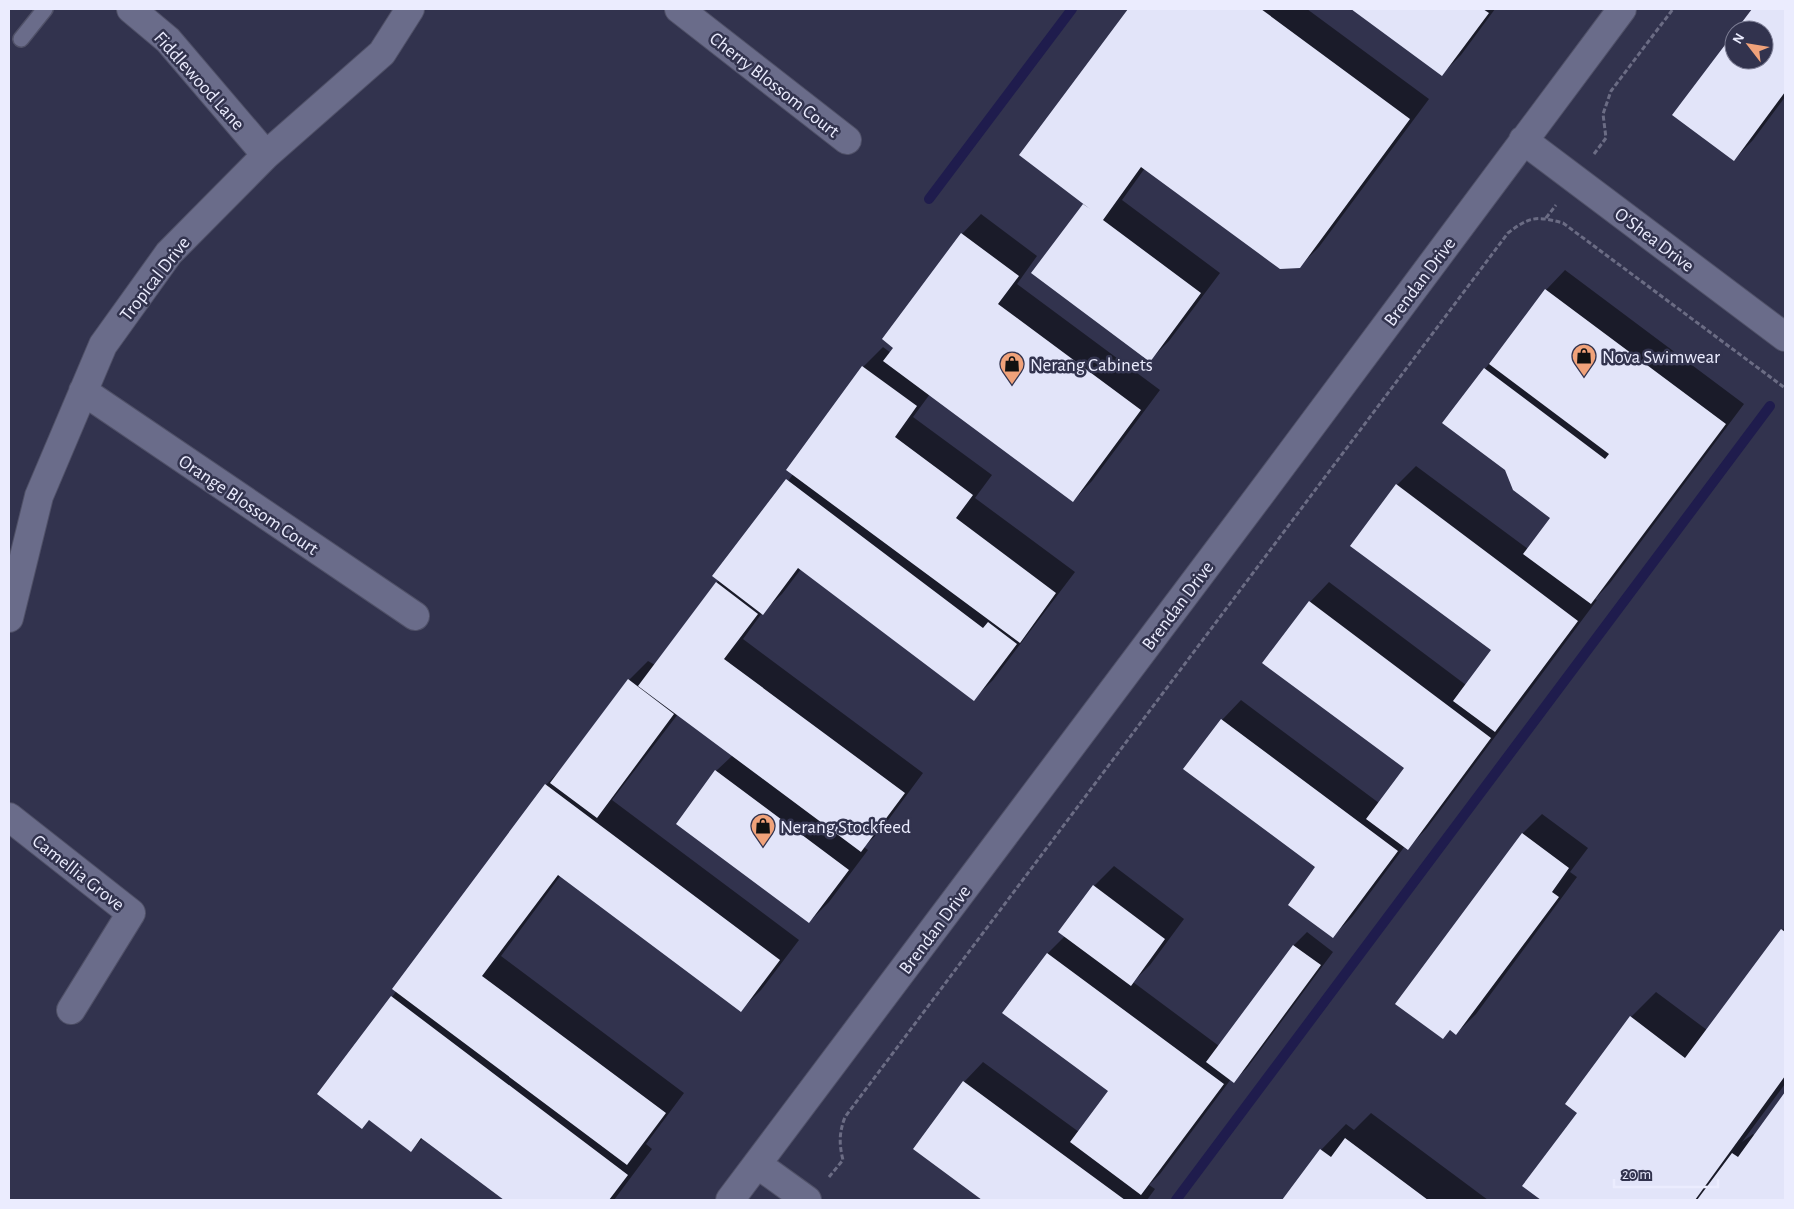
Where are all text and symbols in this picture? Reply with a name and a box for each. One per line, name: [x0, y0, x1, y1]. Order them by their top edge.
north arrow: [1724, 20, 1774, 70]
street label: Fiddlewood Lane: [150, 28, 248, 134]
street label: Cherry Blossom Court: [706, 29, 842, 141]
text: N: [1730, 31, 1747, 47]
street label: O'Shea Drive: [1611, 204, 1697, 276]
street label: Tropical Drive: [117, 233, 194, 325]
street label: Brendan Drive: [1381, 234, 1460, 330]
shop icon: Nova Swimwear: [1571, 343, 1597, 377]
place label: Nova Swimwear: [1602, 348, 1720, 367]
shop icon: Nerang Cabinets: [999, 351, 1025, 385]
place label: Nerang Cabinets: [1030, 356, 1153, 375]
street label: Orange Blossom Court: [175, 452, 321, 559]
street label: Brendan Drive: [1139, 558, 1218, 654]
shop icon: Nerang Stockfeed: [750, 813, 776, 847]
place label: Nerang Stockfeed: [780, 818, 911, 837]
street label: Camellia Grove: [28, 832, 128, 915]
street label: Brendan Drive: [896, 882, 975, 978]
scale bar: [1614, 1156, 1718, 1188]
text: 20 m: [1622, 1167, 1651, 1182]

